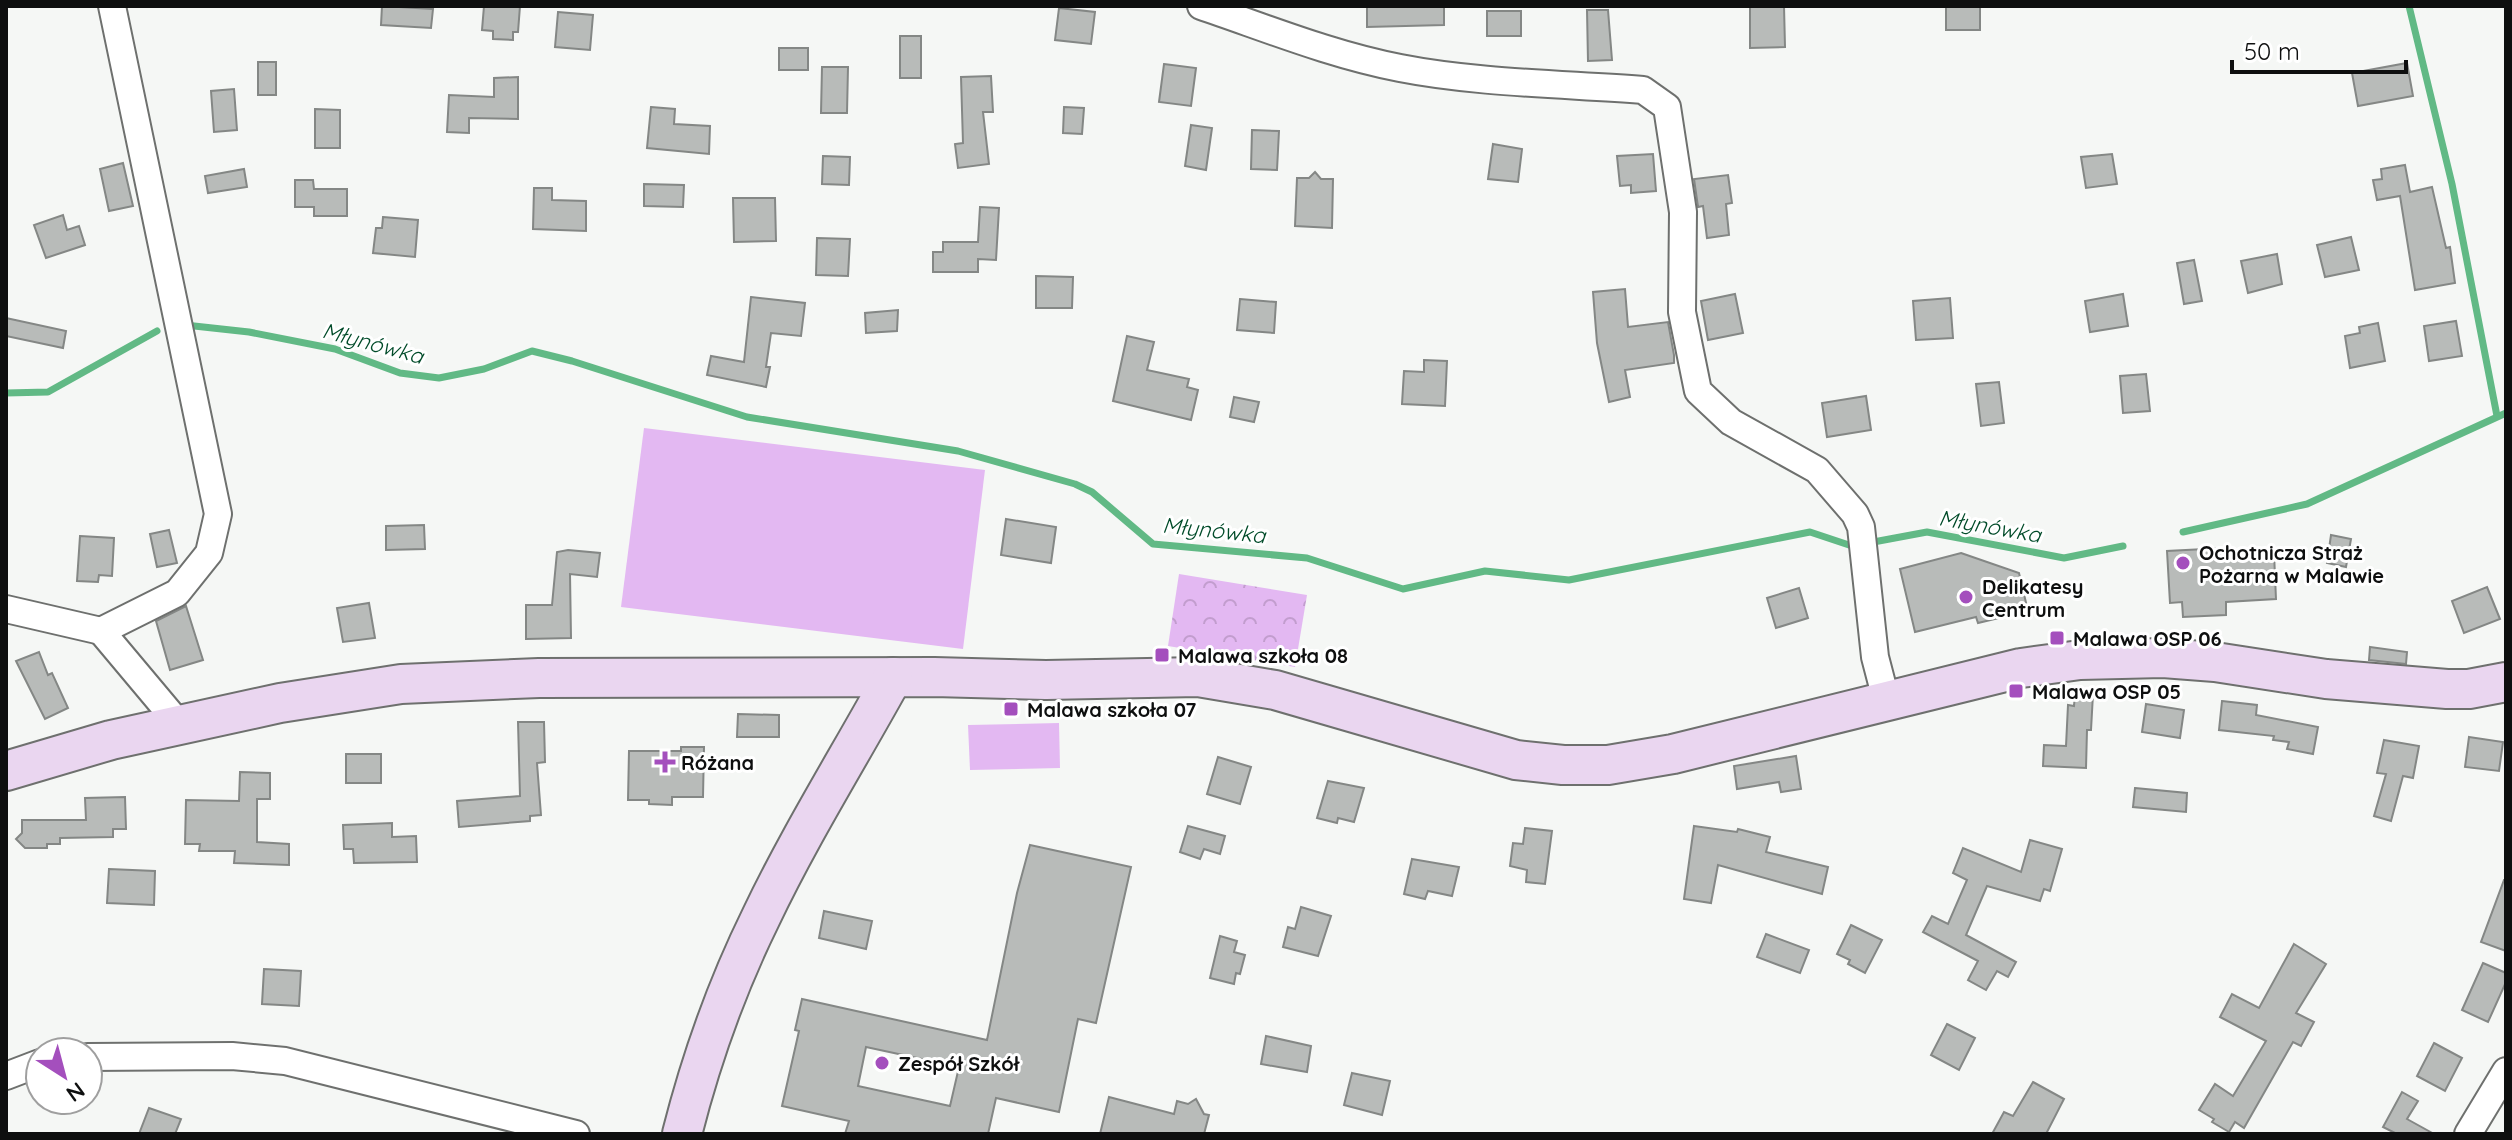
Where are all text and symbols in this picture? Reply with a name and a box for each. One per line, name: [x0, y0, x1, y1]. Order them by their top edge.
scale bar: [2232, 24, 2406, 74]
text: 50 m: [2244, 36, 2300, 66]
water label: Młynówka: [319, 316, 428, 370]
water label: Młynówka: [1937, 503, 2045, 549]
water label: Młynówka: [1161, 511, 1269, 549]
place label: Ochotnicza Straż Pożarna w Malawie: [2199, 540, 2384, 588]
marker: Ochotnicza Straż Pożarna w Malawie: [2174, 554, 2192, 572]
place label: Delikatesy Centrum: [1982, 574, 2084, 622]
marker: Delikatesy Centrum: [1957, 588, 1975, 606]
place label: Malawa OSP 06: [2073, 626, 2222, 651]
marker: Malawa OSP 06: [2048, 629, 2066, 647]
place label: Malawa szkoła 08: [1178, 643, 1348, 668]
marker: Malawa szkoła 08: [1153, 646, 1171, 664]
place label: Malawa OSP 05: [2032, 679, 2181, 704]
marker: Malawa OSP 05: [2007, 682, 2025, 700]
place label: Malawa szkoła 07: [1027, 697, 1196, 722]
marker: Malawa szkoła 07: [1002, 700, 1020, 718]
place label: Różana: [681, 750, 754, 775]
marker: Różana: [656, 753, 674, 771]
north arrow: [24, 1036, 104, 1116]
place label: Zespół Szkół: [898, 1051, 1020, 1076]
marker: Zespół Szkół: [873, 1054, 891, 1072]
text: N: [61, 1076, 91, 1108]

